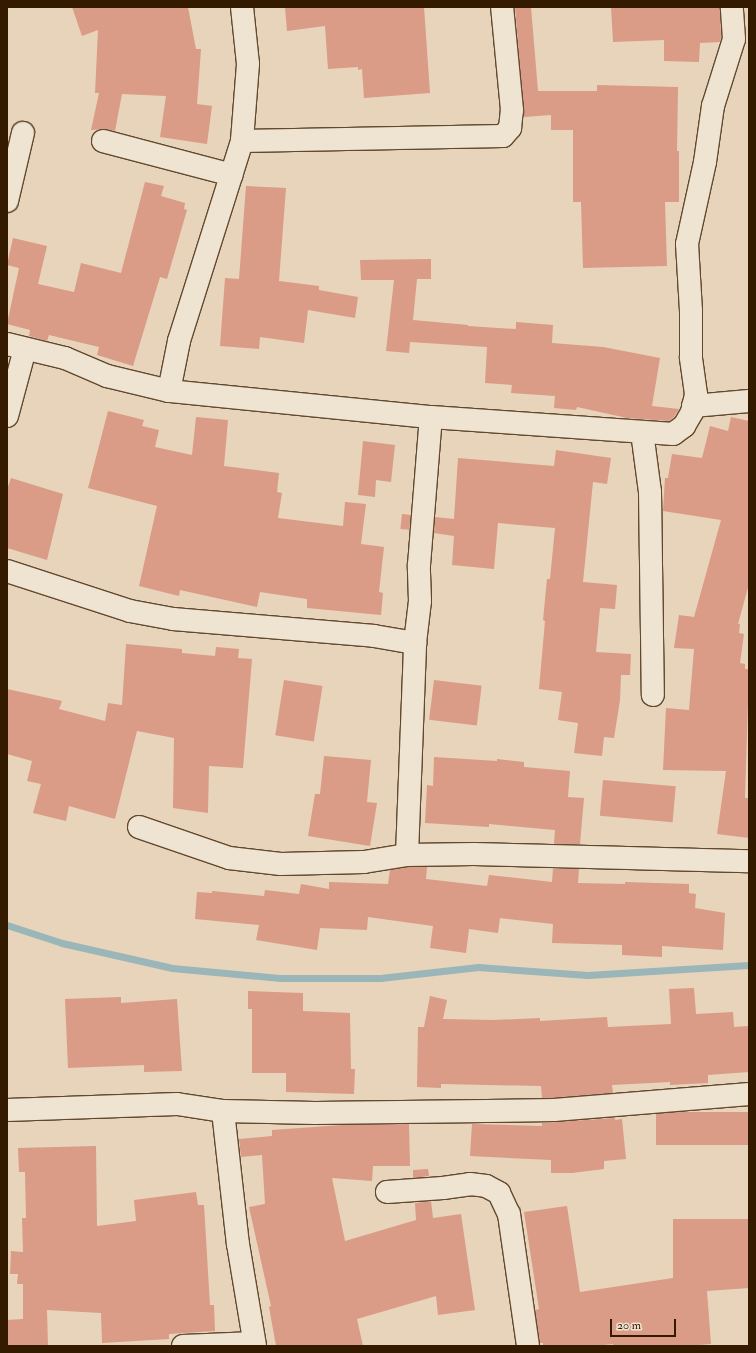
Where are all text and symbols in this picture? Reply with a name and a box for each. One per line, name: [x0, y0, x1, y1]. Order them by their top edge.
scale bar: [612, 1311, 678, 1337]
text: 20 m: [617, 1318, 641, 1333]

